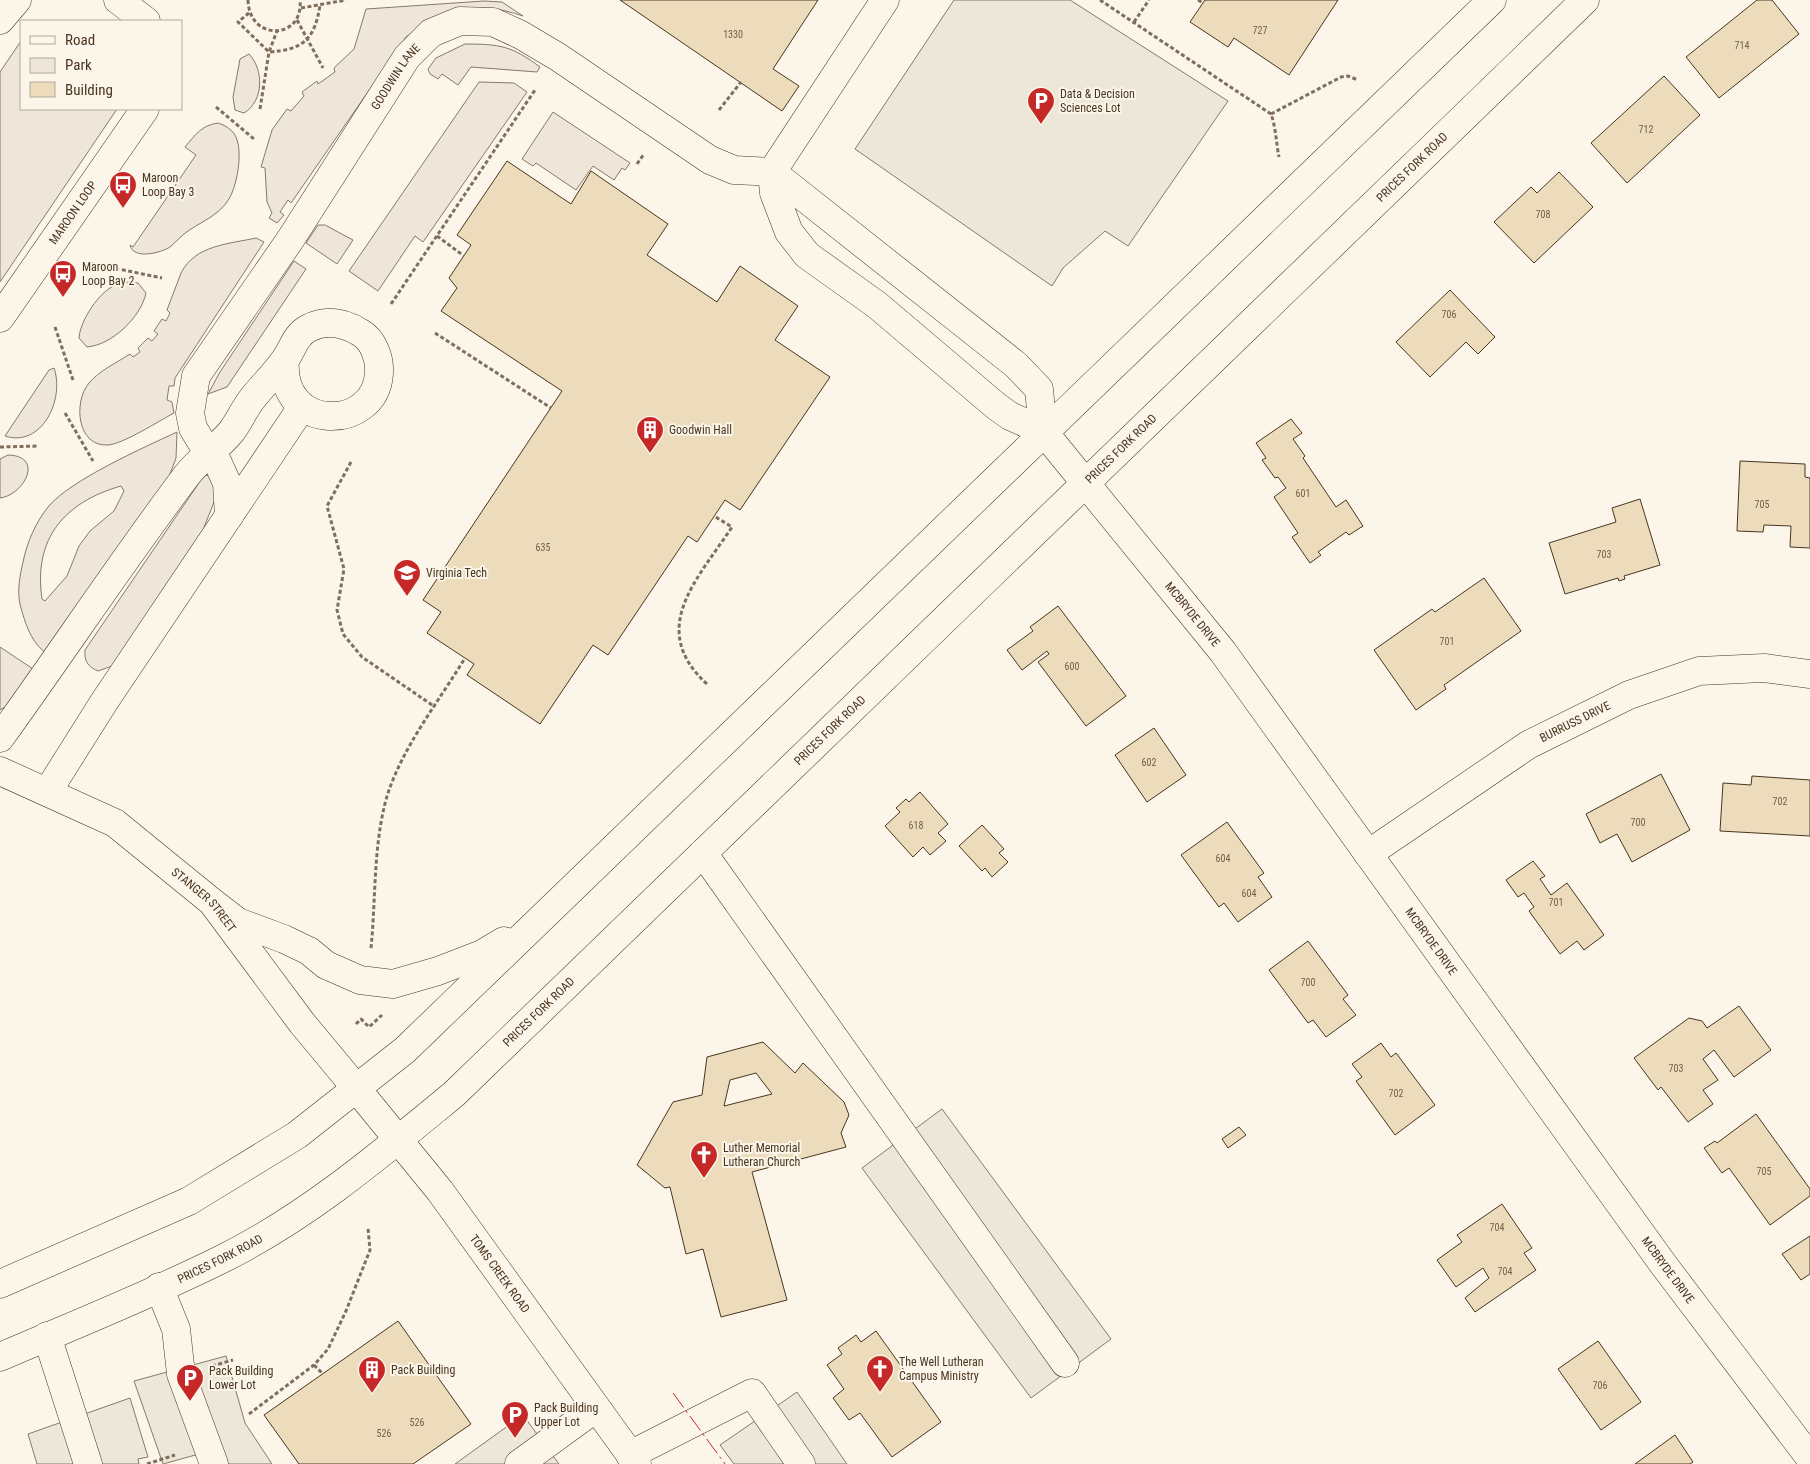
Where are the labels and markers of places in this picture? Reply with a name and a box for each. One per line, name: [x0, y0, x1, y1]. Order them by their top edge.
parking icon: Data & Decision Sciences Lot: [1026, 86, 1056, 125]
place label: Data & Decision Sciences Lot: [1060, 87, 1135, 115]
bus stop icon: Maroon Loop Bay 3: [108, 170, 138, 209]
place label: Maroon Loop Bay 3: [142, 171, 194, 199]
bus stop icon: Maroon Loop Bay 2: [48, 259, 78, 298]
place label: Maroon Loop Bay 2: [82, 260, 134, 288]
building icon: Goodwin Hall: [635, 415, 665, 454]
place label: Goodwin Hall: [669, 423, 732, 437]
school or university icon: Virginia Tech: [392, 558, 422, 597]
place label: Virginia Tech: [426, 566, 487, 580]
church icon: Luther Memorial Lutheran Church: [689, 1140, 719, 1179]
place label: Luther Memorial Lutheran Church: [723, 1141, 800, 1169]
church icon: The Well Lutheran Campus Ministry: [865, 1354, 895, 1393]
building icon: Pack Building: [357, 1355, 387, 1394]
place label: The Well Lutheran Campus Ministry: [899, 1355, 984, 1383]
parking icon: Pack Building Lower Lot: [175, 1363, 205, 1402]
place label: Pack Building: [391, 1363, 455, 1377]
place label: Pack Building Lower Lot: [209, 1364, 273, 1392]
parking icon: Pack Building Upper Lot: [500, 1400, 530, 1439]
place label: Pack Building Upper Lot: [534, 1401, 598, 1429]

